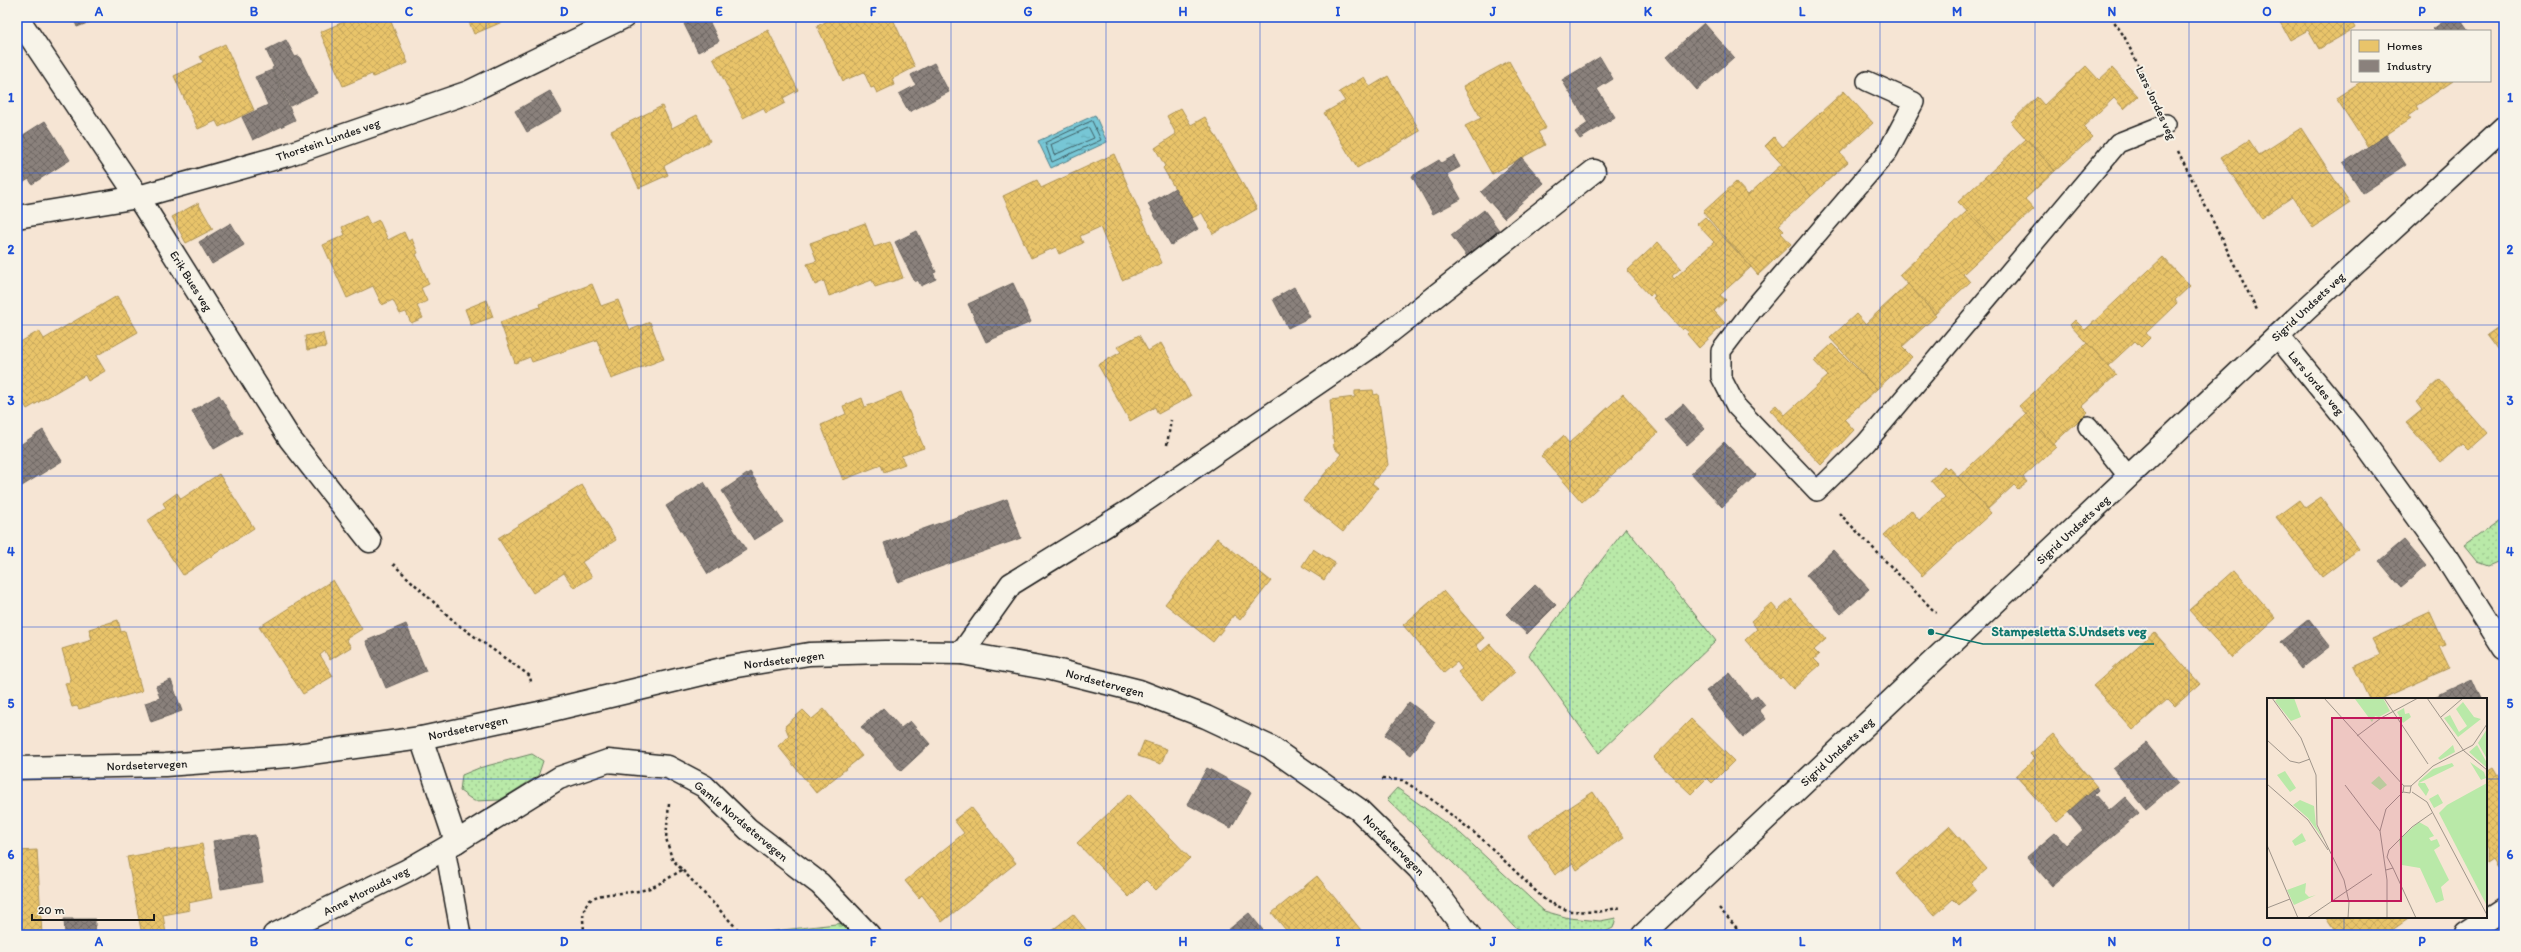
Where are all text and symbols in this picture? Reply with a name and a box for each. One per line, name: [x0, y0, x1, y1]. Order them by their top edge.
text: A: [94, 4, 104, 19]
text: B: [250, 4, 259, 19]
text: C: [405, 4, 414, 19]
text: D: [560, 4, 569, 19]
text: E: [715, 4, 723, 19]
text: F: [870, 4, 877, 19]
text: G: [1024, 4, 1033, 19]
text: H: [1179, 4, 1188, 19]
text: I: [1336, 4, 1341, 19]
text: J: [1489, 4, 1497, 19]
text: K: [1644, 4, 1653, 19]
text: L: [1799, 4, 1806, 19]
text: M: [1952, 4, 1962, 19]
text: N: [2108, 4, 2117, 19]
text: O: [2262, 4, 2272, 19]
text: P: [2418, 4, 2426, 19]
legend: [2351, 30, 2491, 82]
text: Homes: [2387, 39, 2423, 53]
text: Industry: [2387, 59, 2432, 73]
street label: Lars Jordes veg: [2133, 64, 2179, 143]
text: 1: [8, 90, 14, 105]
text: 1: [2507, 90, 2513, 105]
street label: Thorstein Lundes veg: [274, 115, 383, 164]
text: 2: [8, 242, 15, 257]
text: 2: [2507, 242, 2514, 257]
street label: Erik Bues veg: [167, 248, 216, 315]
street label: Sigrid Undsets veg: [2268, 269, 2348, 345]
street label: Lars Jordes veg: [2285, 348, 2347, 419]
text: 3: [7, 393, 15, 408]
text: 3: [2506, 393, 2514, 408]
street label: Sigrid Undsets veg: [2033, 492, 2113, 568]
text: 4: [7, 544, 15, 559]
text: 4: [2506, 544, 2514, 559]
callout: Stampesletta S.Undsets veg: [1983, 619, 2154, 644]
text: Stampesletta S.Undsets veg: [1991, 624, 2147, 640]
street label: Nordsetervegen: [743, 648, 826, 672]
street label: Nordsetervegen: [1064, 666, 1146, 700]
text: 5: [8, 696, 15, 711]
text: 5: [2507, 696, 2514, 711]
inset map: [2267, 698, 2487, 918]
street label: Nordsetervegen: [427, 713, 510, 743]
street label: Sigrid Undsets veg: [1797, 714, 1877, 790]
street label: Nordsetervegen: [106, 757, 188, 773]
street label: Gamle Nordsetervegen: [691, 778, 791, 864]
street label: Nordsetervegen: [1360, 811, 1428, 879]
text: 6: [8, 847, 15, 862]
text: 6: [2507, 847, 2514, 862]
street label: Anne Morouds veg: [321, 863, 412, 919]
scale bar: [32, 896, 154, 922]
text: 20 m: [38, 903, 65, 917]
text: A: [94, 934, 104, 949]
text: B: [250, 934, 259, 949]
text: C: [405, 934, 414, 949]
text: D: [560, 934, 569, 949]
text: E: [715, 934, 723, 949]
text: F: [870, 934, 877, 949]
text: G: [1024, 934, 1033, 949]
text: H: [1179, 934, 1188, 949]
text: I: [1336, 934, 1341, 949]
text: J: [1489, 934, 1497, 949]
text: K: [1644, 934, 1653, 949]
text: L: [1799, 934, 1806, 949]
text: M: [1952, 934, 1962, 949]
text: N: [2108, 934, 2117, 949]
text: O: [2262, 934, 2272, 949]
text: P: [2418, 934, 2426, 949]

